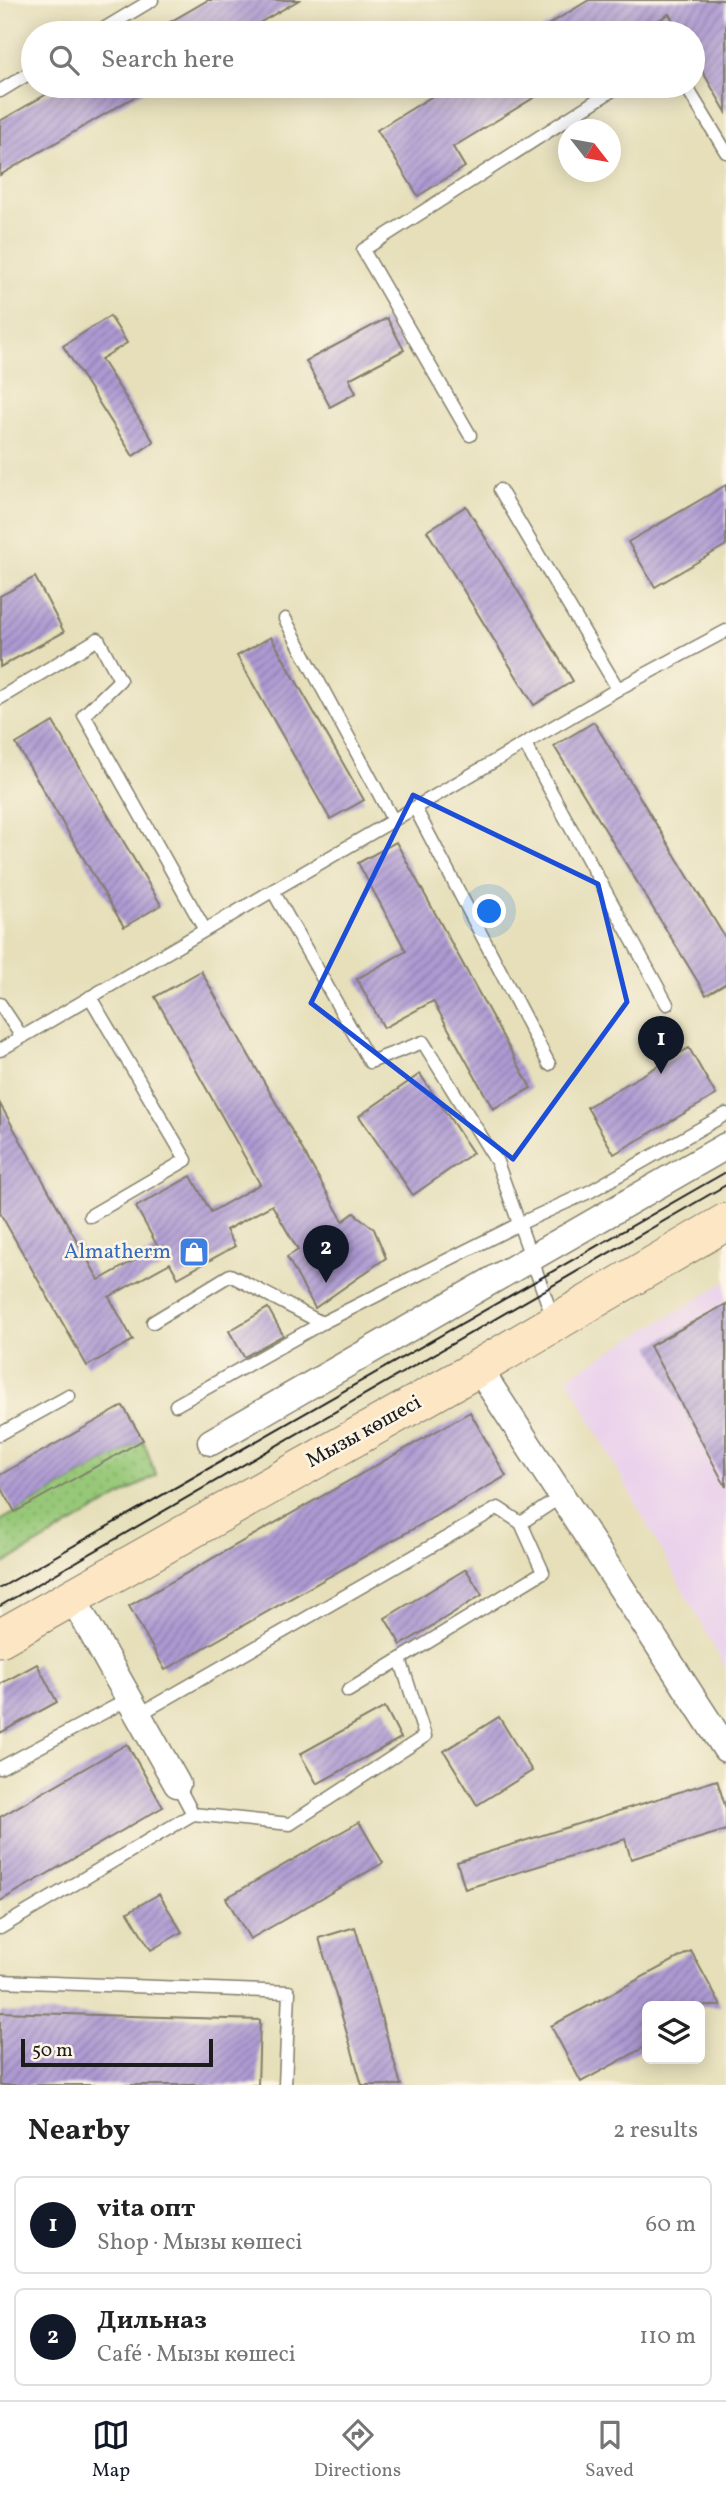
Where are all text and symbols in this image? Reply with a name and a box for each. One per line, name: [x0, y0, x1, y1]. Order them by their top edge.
search box: [21, 21, 705, 98]
icon: search: [45, 41, 83, 79]
text: Search here: [101, 42, 234, 78]
north arrow: [558, 119, 621, 182]
your location: [472, 894, 506, 928]
pin: 1: [638, 1016, 684, 1074]
pin: 2: [303, 1225, 349, 1283]
shop icon: Almatherm: [177, 1235, 211, 1269]
place label: Almatherm: [64, 1238, 171, 1267]
street label: Мызы көшесі: [301, 1388, 427, 1476]
map controls: [642, 2001, 705, 2064]
button: layers: [642, 2001, 705, 2064]
scale bar: [21, 2036, 214, 2068]
text: 50 m: [32, 2038, 73, 2064]
text: Nearby: [28, 2110, 130, 2152]
text: 2 results: [613, 2115, 698, 2147]
text: vita опт: [97, 2191, 195, 2227]
text: 1: [48, 2209, 58, 2241]
text: 60 m: [646, 2209, 696, 2241]
text: Shop · Мызы көшесі: [97, 2227, 302, 2259]
text: Дильназ: [97, 2303, 207, 2339]
text: 2: [47, 2321, 59, 2353]
text: 110 m: [639, 2321, 696, 2353]
text: Café · Мызы көшесі: [97, 2339, 296, 2371]
tab: Map: [92, 2416, 130, 2484]
tab: Directions: [314, 2416, 401, 2484]
tab: Saved: [585, 2416, 634, 2484]

